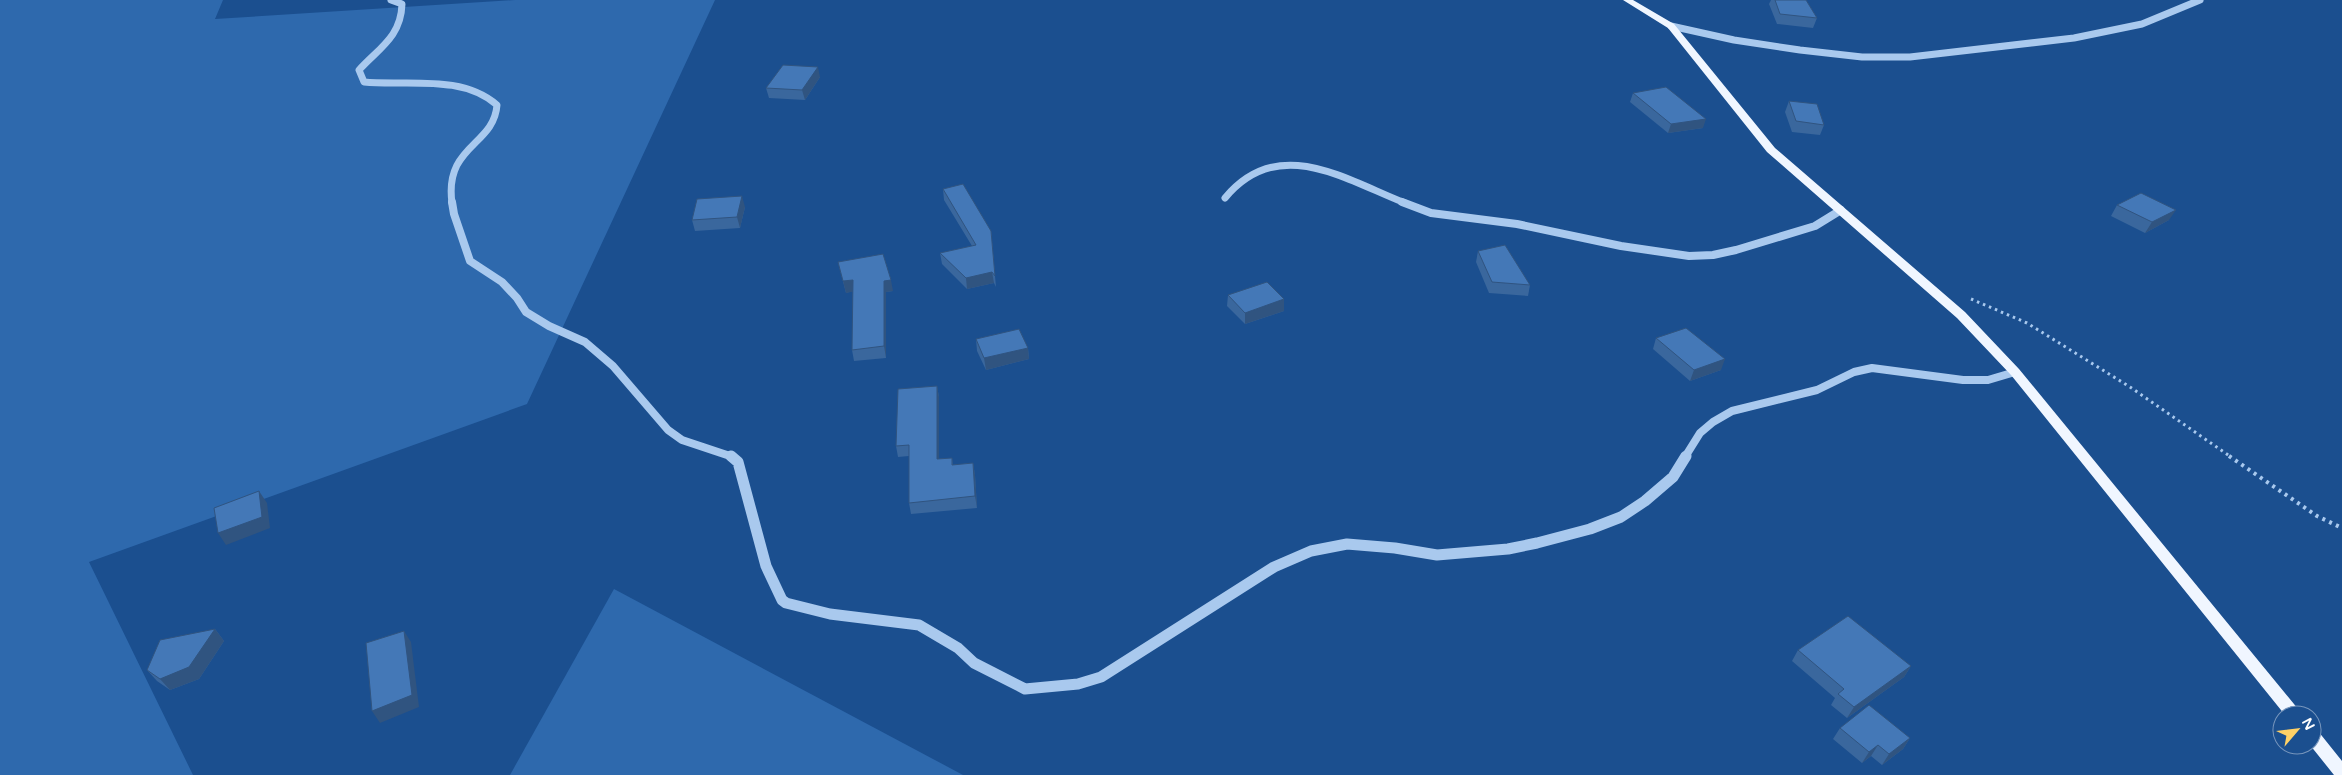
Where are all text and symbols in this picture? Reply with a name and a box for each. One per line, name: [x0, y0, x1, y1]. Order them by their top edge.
north arrow: [2272, 705, 2322, 755]
text: N: [2298, 715, 2318, 733]

